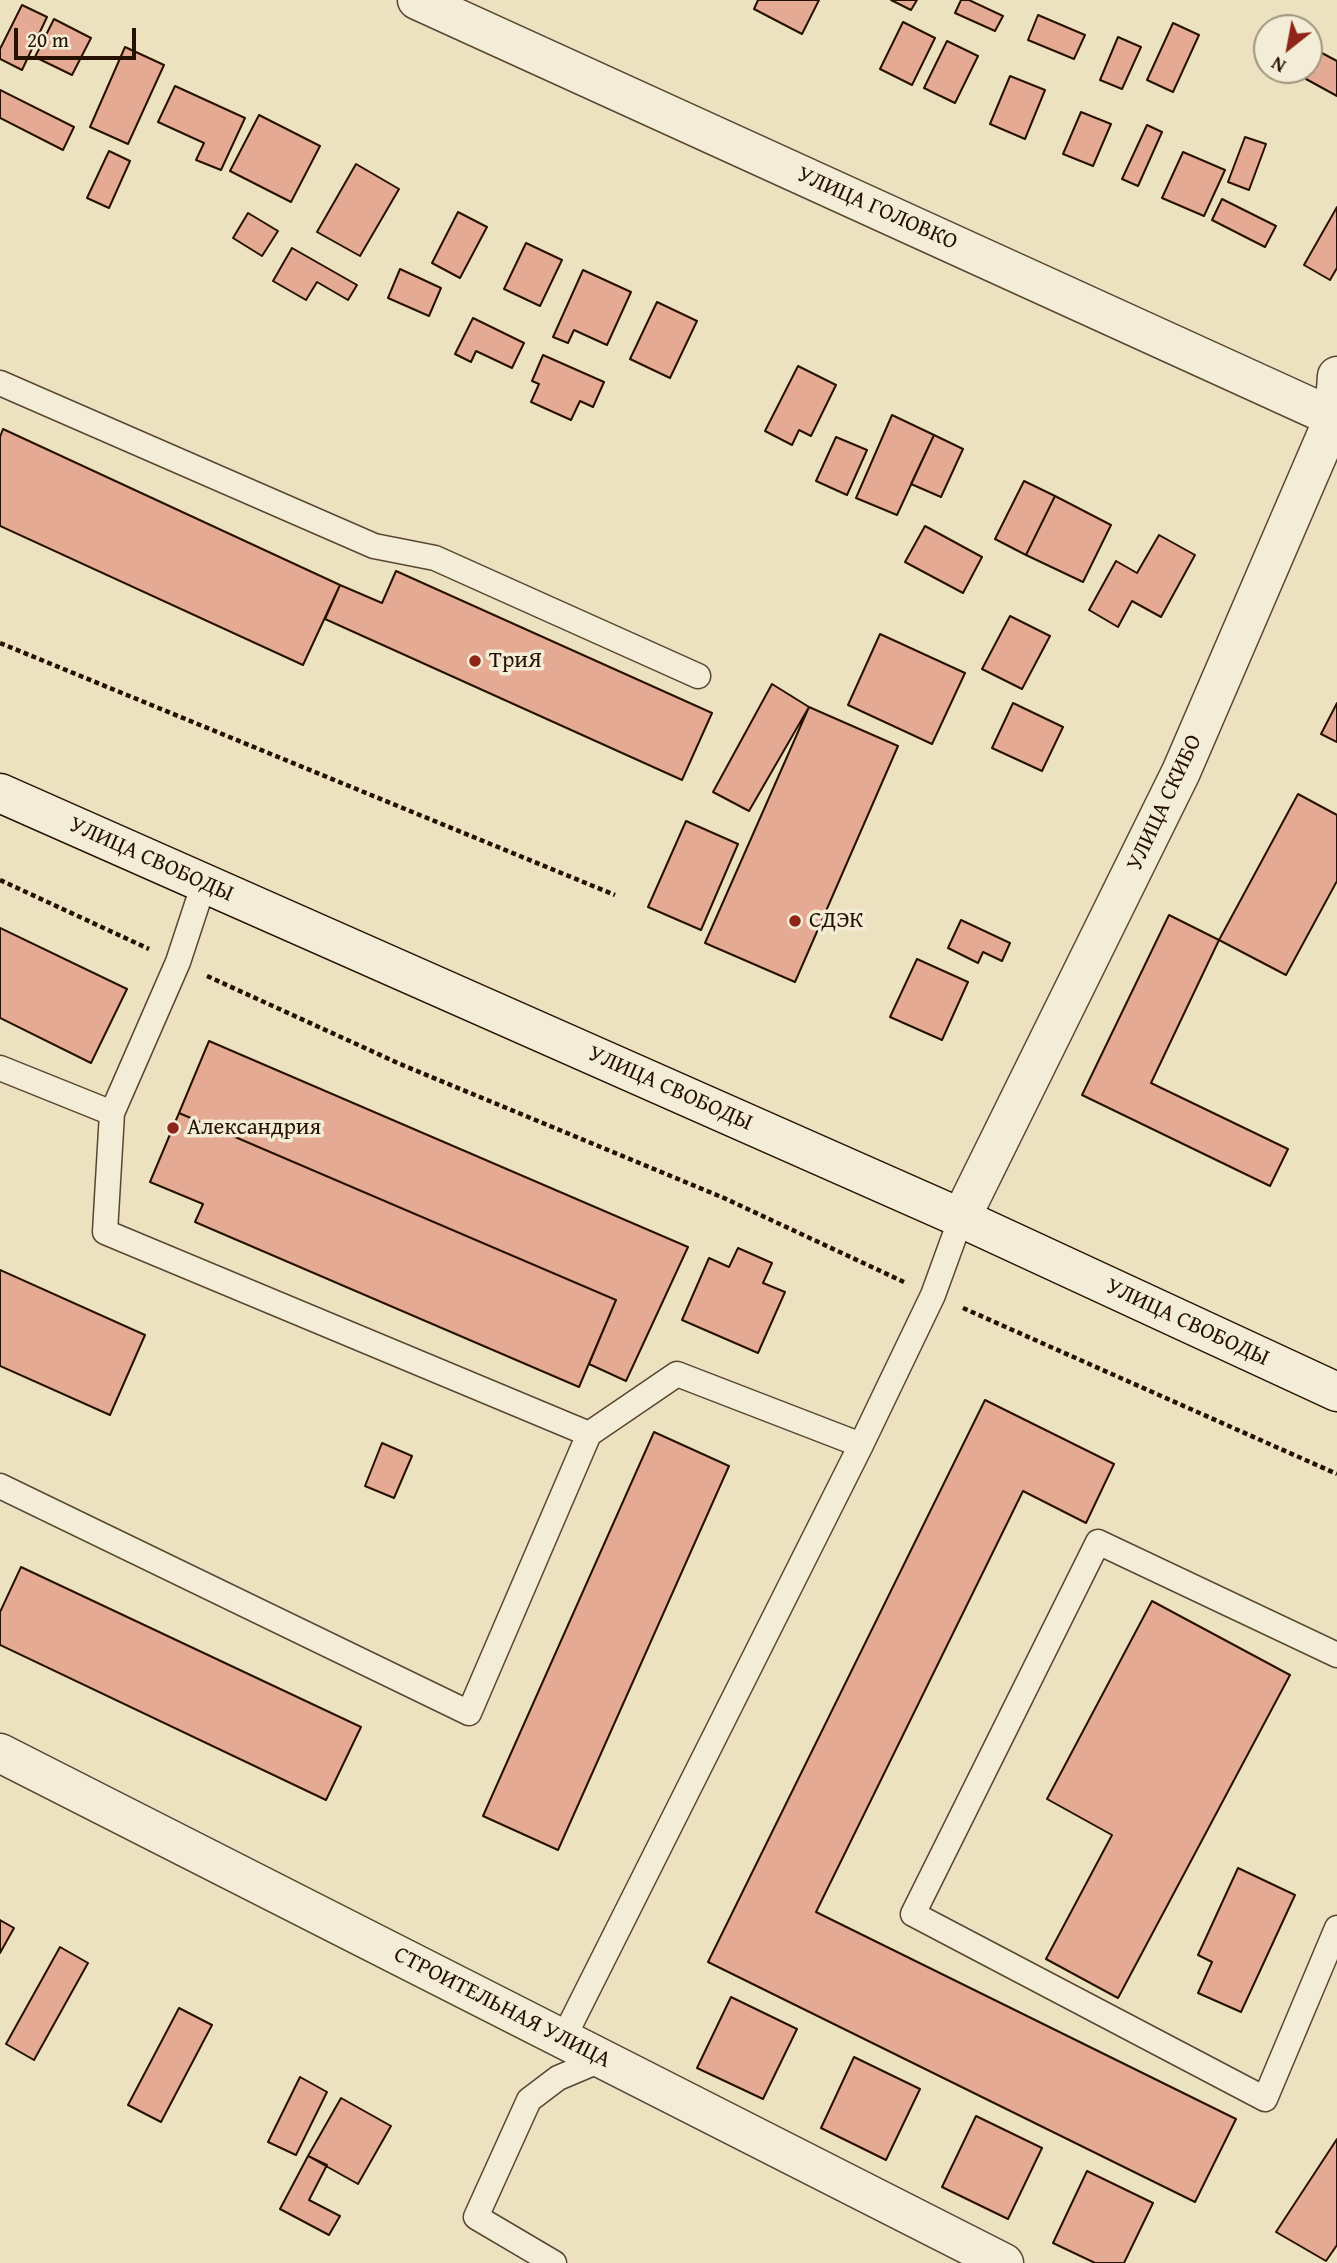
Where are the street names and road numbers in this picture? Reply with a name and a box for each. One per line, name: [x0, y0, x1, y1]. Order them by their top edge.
street label: УЛИЦА ГОЛОВКО: [792, 161, 962, 257]
street label: УЛИЦА СКИБО: [1121, 731, 1209, 875]
street label: УЛИЦА СВОБОДЫ: [65, 811, 237, 909]
street label: УЛИЦА СВОБОДЫ: [584, 1040, 756, 1138]
street label: УЛИЦА СВОБОДЫ: [1101, 1273, 1273, 1373]
street label: СТРОИТЕЛЬНАЯ УЛИЦА: [389, 1941, 615, 2075]

